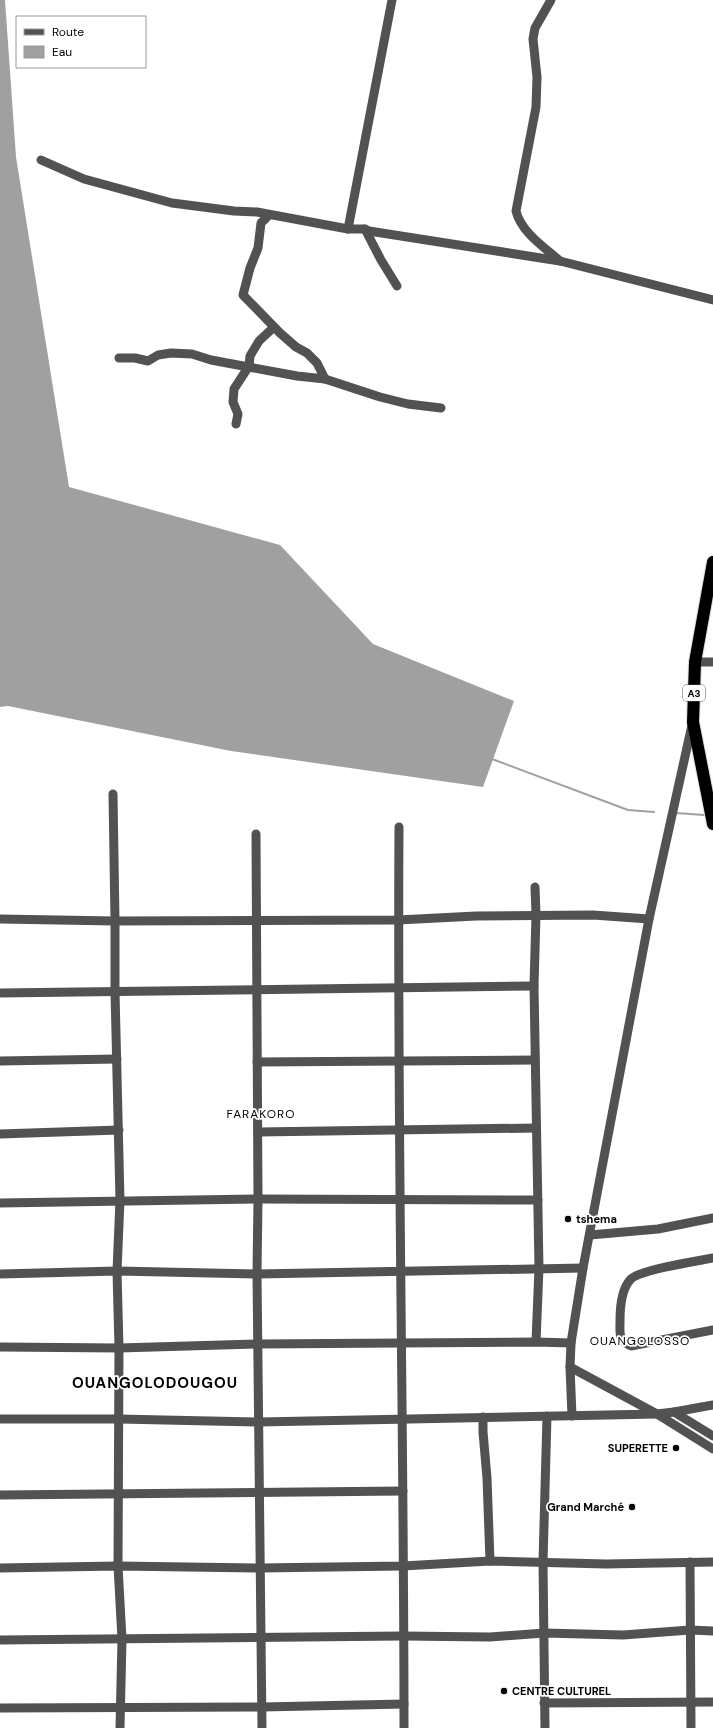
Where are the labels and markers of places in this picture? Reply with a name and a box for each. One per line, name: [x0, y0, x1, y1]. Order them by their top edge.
place label: tshema: [576, 1212, 617, 1226]
marker: tshema: [563, 1214, 573, 1224]
place label: SUPERETTE: [608, 1441, 668, 1455]
marker: SUPERETTE: [671, 1443, 681, 1453]
place label: Grand Marché: [547, 1500, 624, 1514]
marker: Grand Marché: [627, 1502, 637, 1512]
place label: CENTRE CULTUREL: [512, 1684, 611, 1698]
marker: CENTRE CULTUREL: [499, 1686, 509, 1696]

